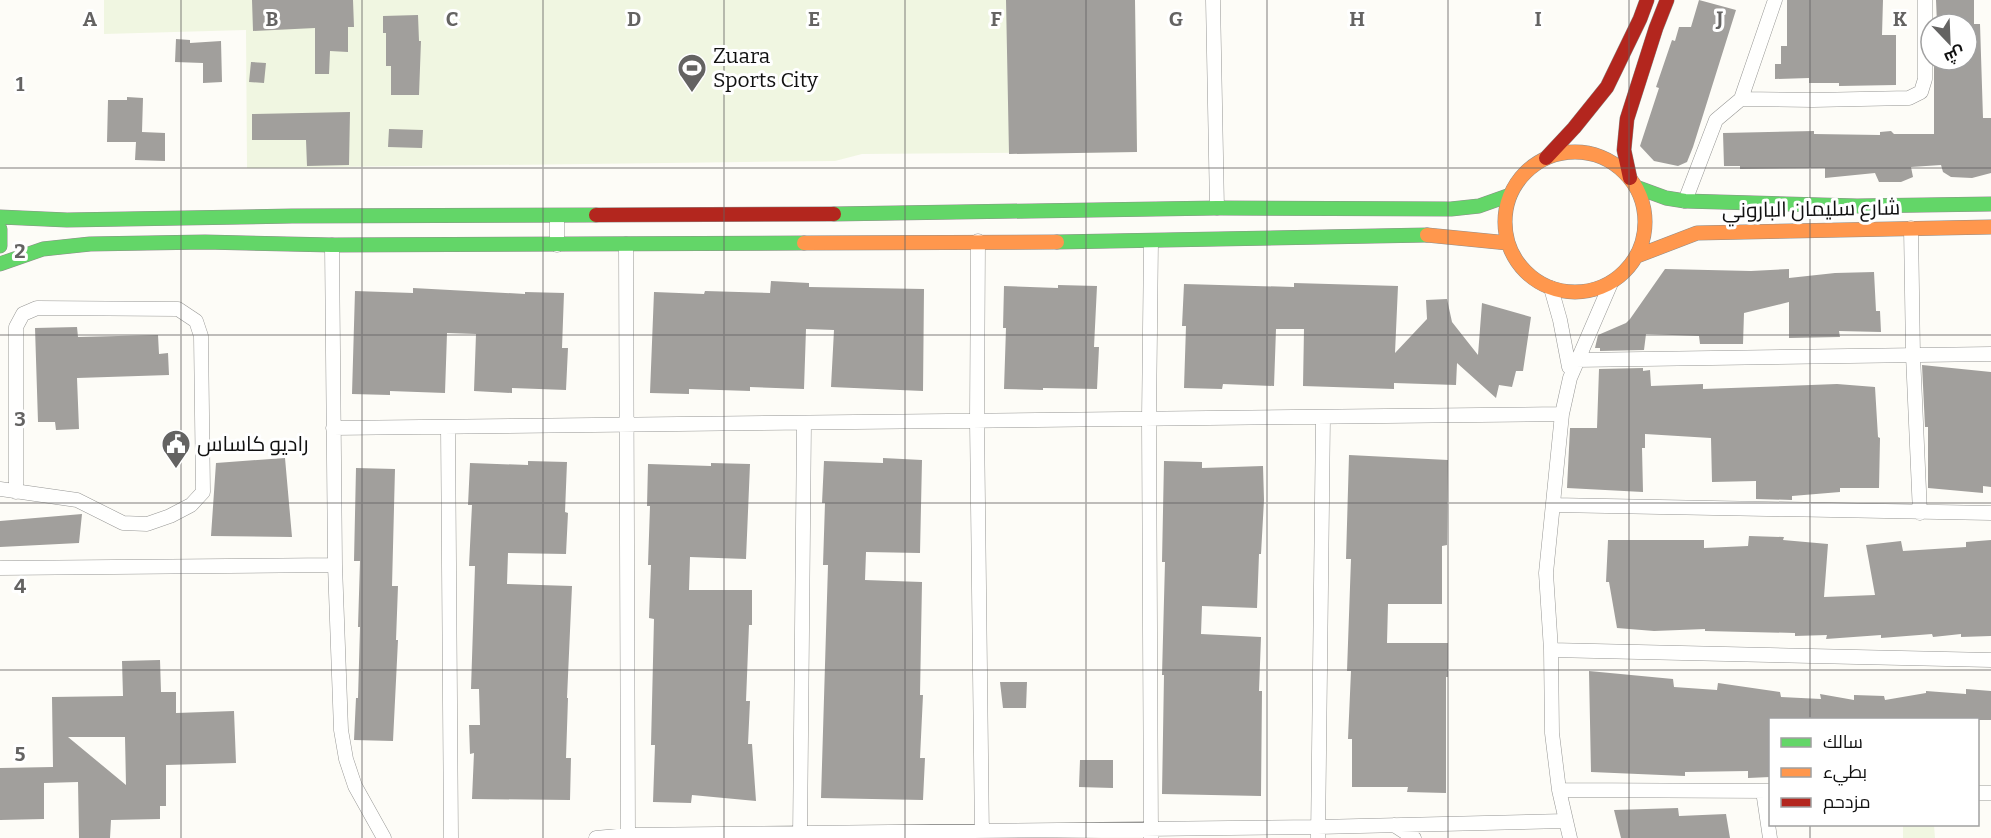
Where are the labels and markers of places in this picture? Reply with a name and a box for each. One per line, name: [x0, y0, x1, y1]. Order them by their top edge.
place label: Zuara Sports City: [713, 43, 819, 93]
sports icon: Zuara Sports City: [676, 52, 708, 94]
public building icon: راديو كاساس: [160, 428, 192, 470]
place label: راديو كاساس: [197, 431, 309, 457]

